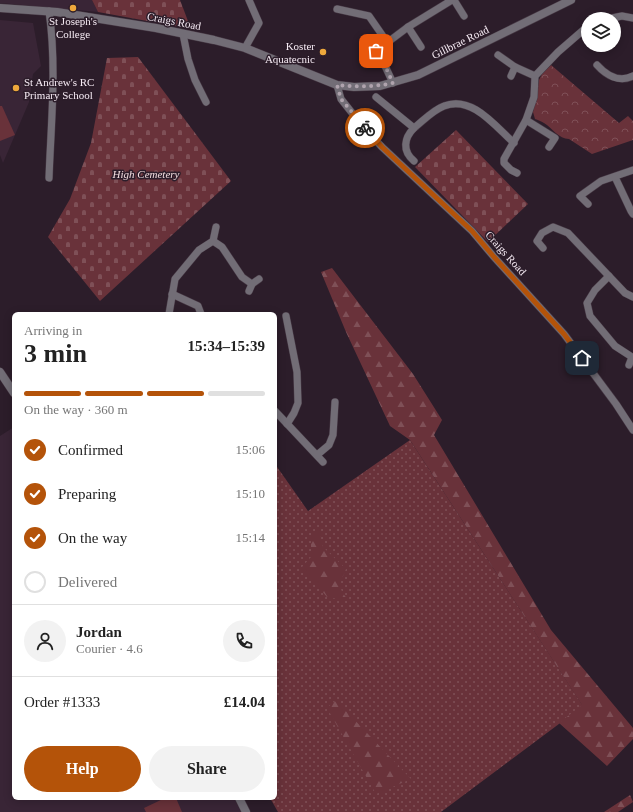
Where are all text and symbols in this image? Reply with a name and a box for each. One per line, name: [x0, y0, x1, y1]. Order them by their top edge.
marker: St Joseph's College: [68, 3, 78, 13]
street label: Craigs Road: [146, 10, 202, 32]
map controls: [581, 12, 621, 52]
button: layers: [581, 12, 621, 52]
place label: St Joseph's College: [49, 15, 97, 40]
street label: Gillbrae Road: [430, 23, 491, 61]
pin: [359, 34, 393, 68]
place label: Koster Aquatecnic: [265, 40, 315, 65]
icon: bag: [365, 40, 387, 62]
marker: Koster Aquatecnic: [318, 47, 328, 57]
place label: St Andrew's RC Primary School: [24, 76, 94, 101]
marker: St Andrew's RC Primary School: [11, 83, 21, 93]
courier: [345, 108, 385, 148]
icon: bike: [354, 117, 376, 139]
park label: High Cemetery: [112, 168, 180, 180]
street label: Craigs Road: [483, 229, 529, 278]
text: Arriving in: [24, 323, 82, 338]
text: 15:34–15:39: [188, 338, 265, 354]
text: 3 min: [24, 339, 87, 368]
pin: [565, 341, 599, 375]
icon: home: [571, 347, 593, 369]
text: On the way · 360 m: [24, 402, 128, 417]
icon: check: [24, 439, 46, 461]
text: Confirmed: [58, 442, 123, 458]
text: 15:06: [235, 442, 265, 457]
icon: check: [24, 483, 46, 505]
text: Preparing: [58, 486, 116, 502]
text: 15:10: [235, 486, 265, 501]
icon: check: [24, 527, 46, 549]
text: On the way: [58, 530, 127, 546]
text: 15:14: [235, 530, 265, 545]
text: Delivered: [58, 574, 117, 590]
button: person: [24, 620, 66, 662]
button: phone: [223, 620, 265, 662]
text: Jordan: [76, 624, 122, 640]
text: Courier · 4.6: [76, 641, 143, 656]
text: Order #1333: [24, 694, 100, 710]
text: £14.04: [224, 694, 265, 710]
button: Help: [24, 746, 141, 792]
button: Share: [149, 746, 265, 792]

